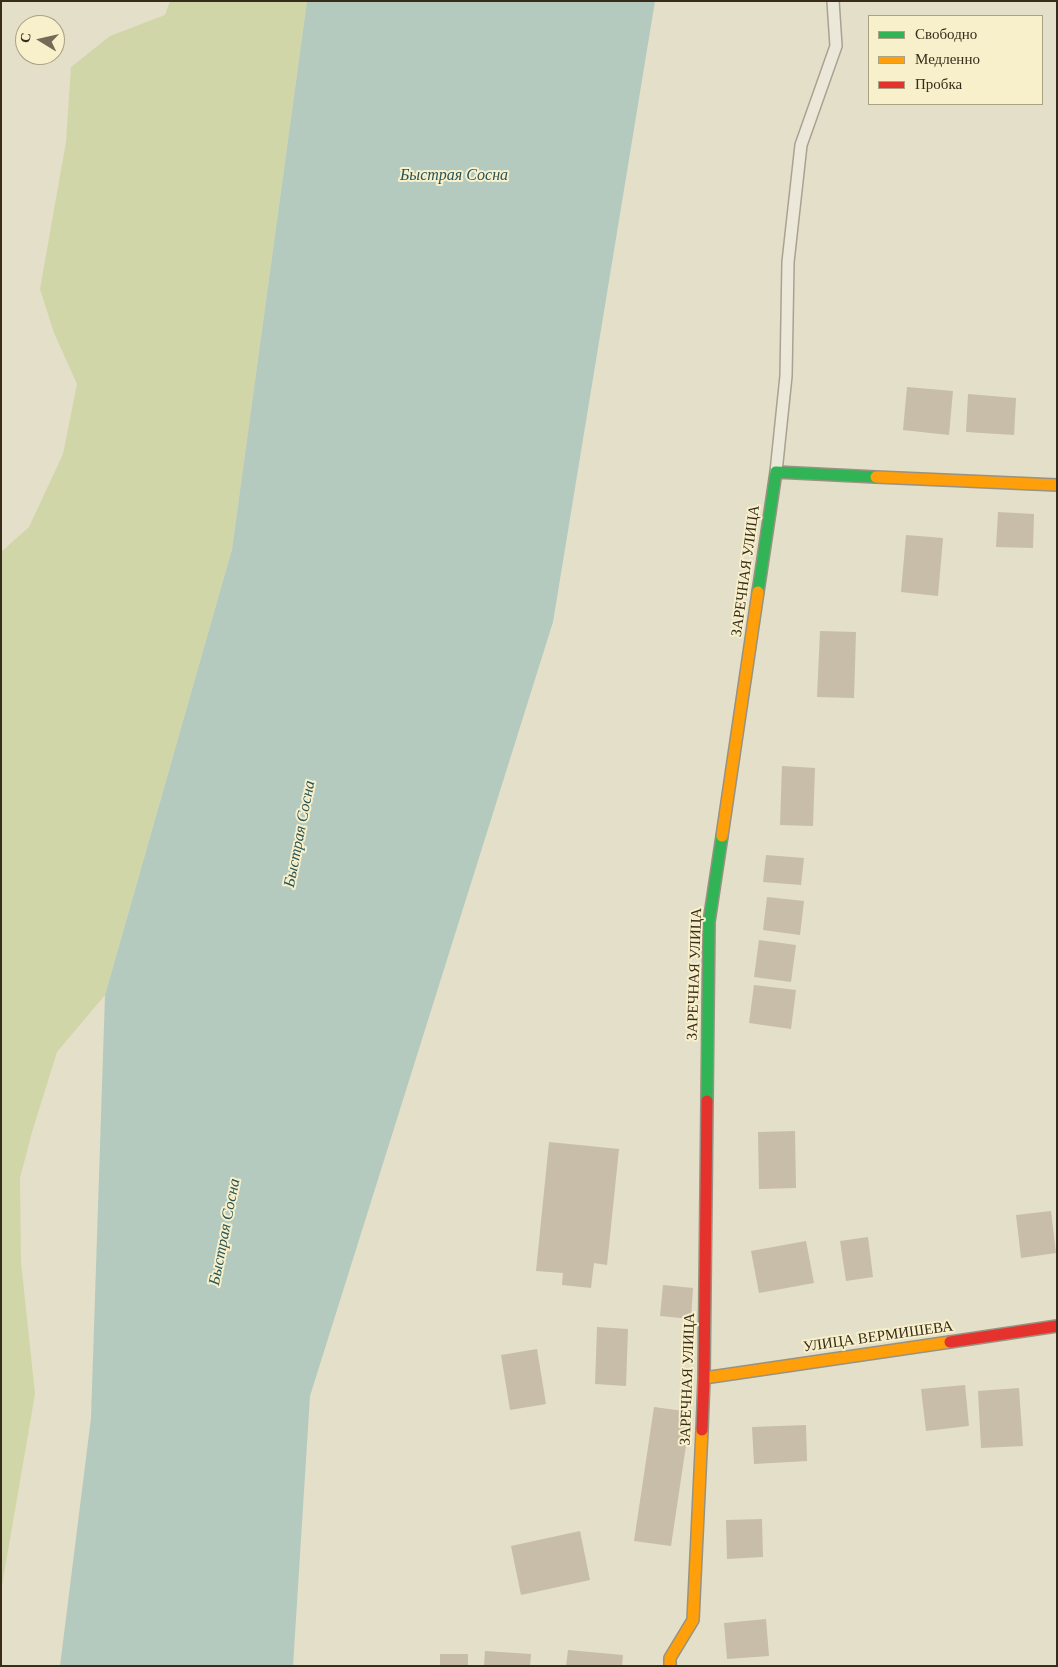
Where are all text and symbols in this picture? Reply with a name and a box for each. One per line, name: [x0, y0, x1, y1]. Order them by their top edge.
north arrow: [15, 15, 65, 65]
legend: [868, 15, 1043, 105]
text: Свободно: [915, 26, 977, 42]
text: С: [17, 32, 34, 44]
text: Медленно: [915, 51, 980, 67]
text: Пробка: [915, 76, 962, 92]
water label: Быстрая Сосна: [400, 166, 508, 186]
street label: ЗАРЕЧНАЯ УЛИЦА: [728, 504, 764, 638]
water label: Быстрая Сосна: [280, 779, 320, 889]
street label: ЗАРЕЧНАЯ УЛИЦА: [684, 907, 706, 1041]
water label: Быстрая Сосна: [205, 1177, 245, 1287]
street label: ЗАРЕЧНАЯ УЛИЦА: [677, 1312, 699, 1446]
street label: УЛИЦА ВЕРМИШЕВА: [802, 1318, 954, 1356]

